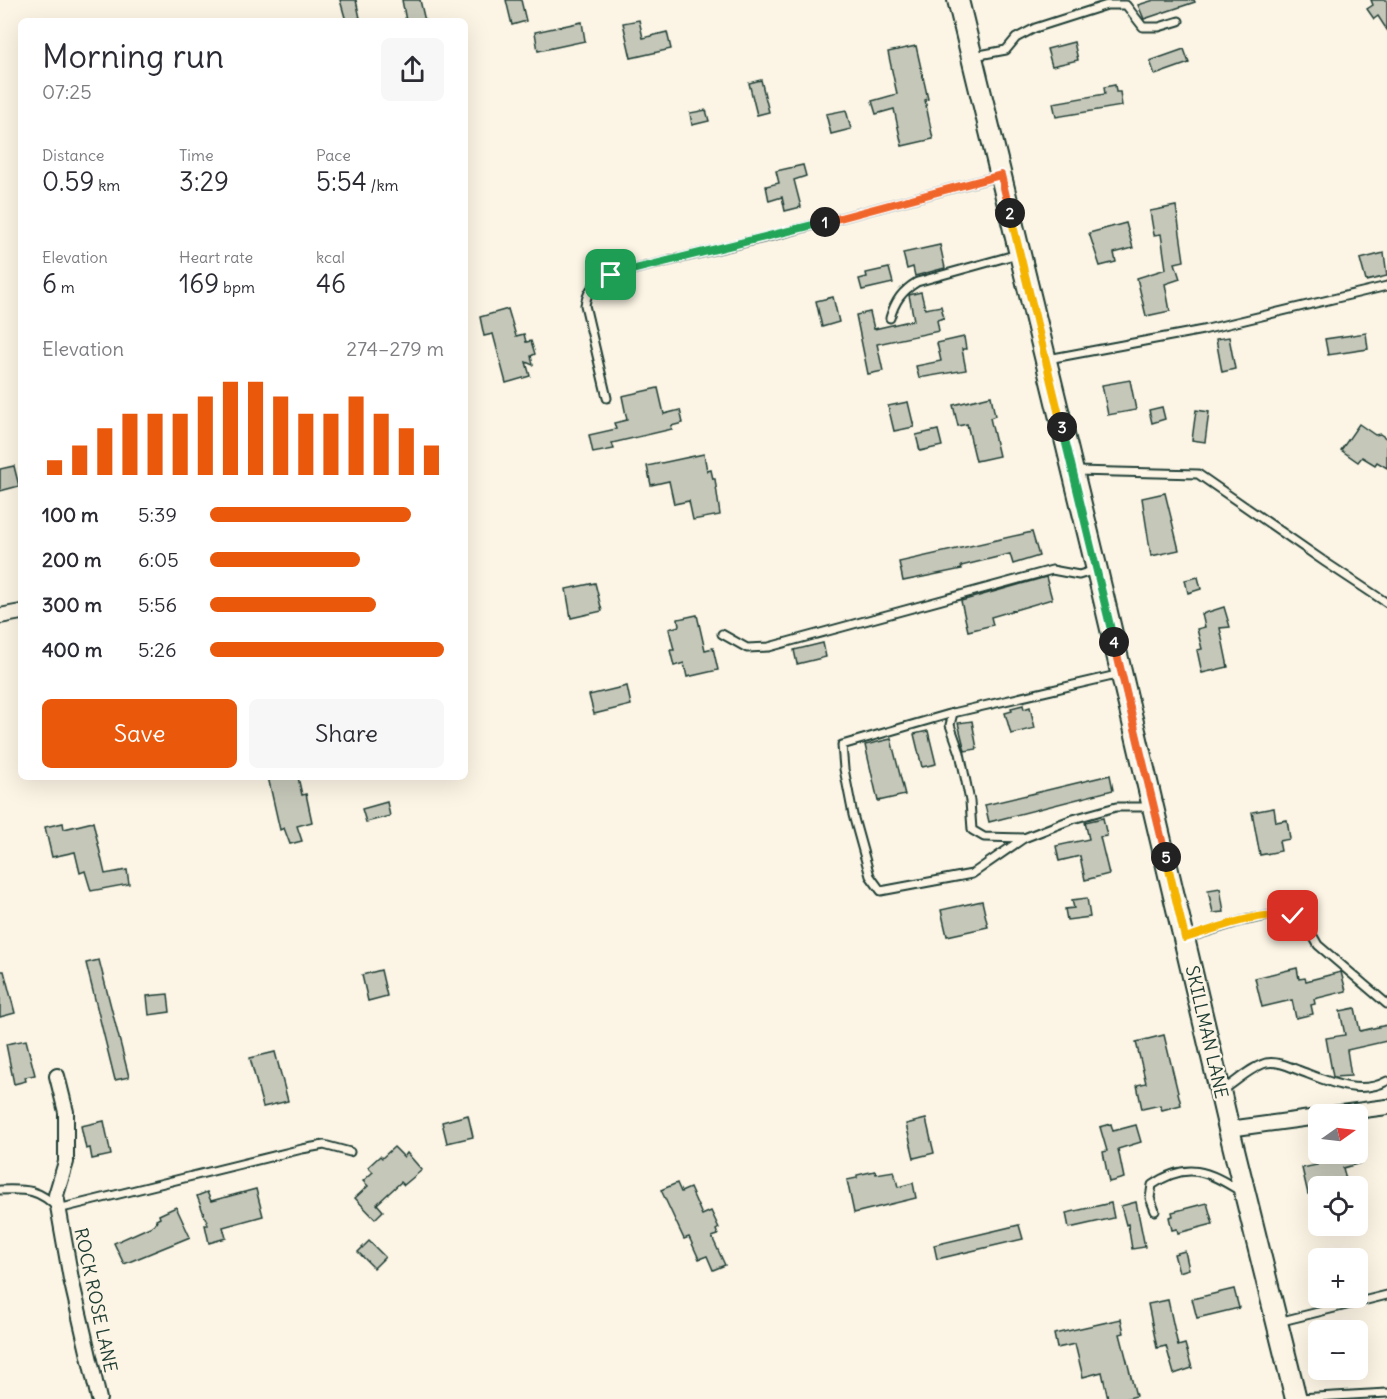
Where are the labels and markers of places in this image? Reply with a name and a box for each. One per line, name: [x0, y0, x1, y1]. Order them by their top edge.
pin: 2: [995, 198, 1025, 228]
pin: 1: [810, 207, 840, 237]
pin: [585, 249, 636, 300]
pin: 3: [1047, 412, 1077, 442]
pin: 4: [1099, 627, 1129, 657]
pin: 5: [1151, 842, 1181, 872]
pin: [1267, 890, 1318, 941]

